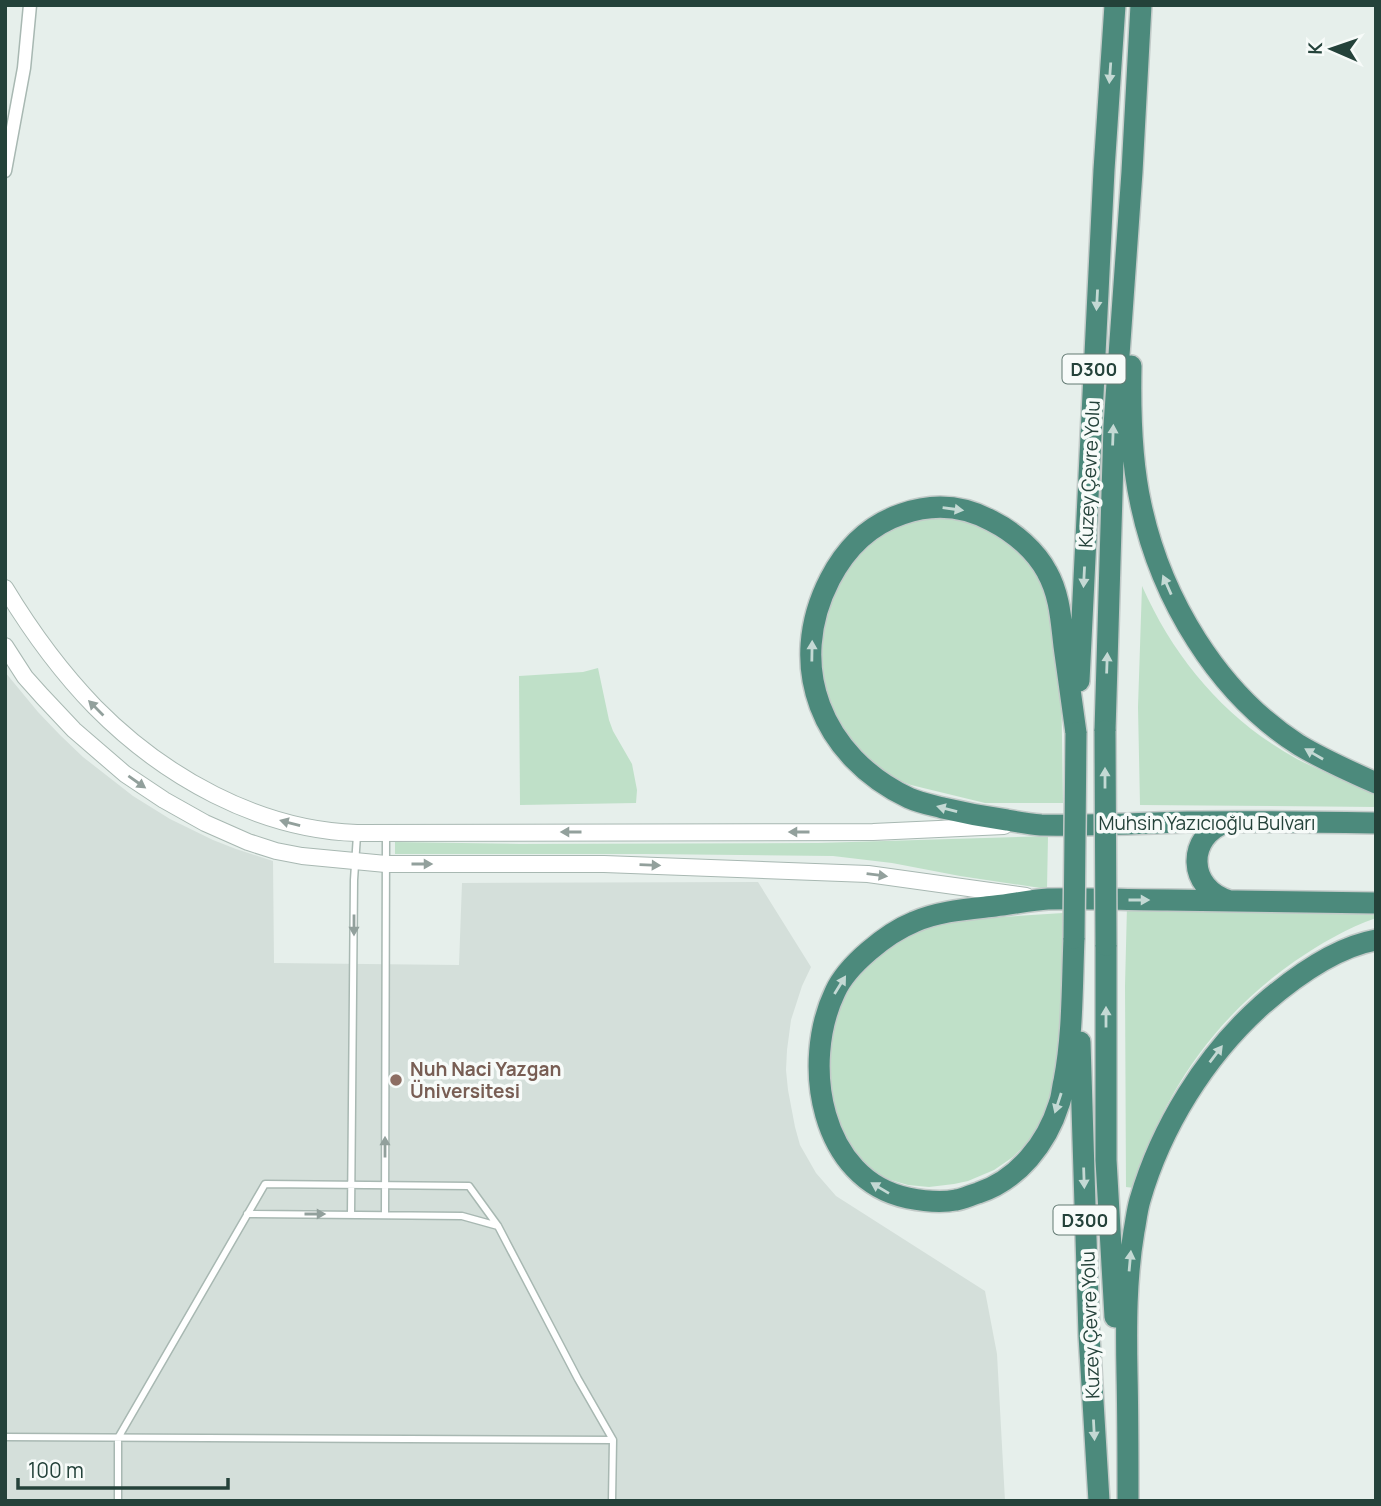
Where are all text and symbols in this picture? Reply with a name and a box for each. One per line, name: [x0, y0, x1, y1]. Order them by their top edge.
north arrow: [1297, 14, 1367, 84]
text: K: [1302, 41, 1328, 55]
one-way arrow: [1104, 63, 1115, 85]
one-way arrow: [1092, 290, 1103, 312]
road number: D300: [1062, 354, 1126, 384]
street label: Kuzey Çevre Yolu: [1072, 400, 1106, 548]
one-way arrow: [1108, 424, 1119, 446]
one-way arrow: [942, 503, 964, 514]
one-way arrow: [1078, 566, 1089, 588]
one-way arrow: [1161, 575, 1173, 595]
one-way arrow: [806, 640, 817, 662]
one-way arrow: [1101, 652, 1112, 674]
one-way arrow: [89, 700, 105, 717]
one-way arrow: [1305, 747, 1324, 760]
one-way arrow: [1099, 767, 1111, 789]
one-way arrow: [128, 775, 146, 789]
one-way arrow: [936, 803, 958, 814]
street label: Muhsin Yazıcıoğlu Bulvarı: [1098, 810, 1316, 836]
one-way arrow: [278, 817, 300, 828]
one-way arrow: [560, 826, 582, 838]
one-way arrow: [788, 826, 810, 838]
one-way arrow: [412, 858, 434, 870]
one-way arrow: [639, 860, 661, 871]
one-way arrow: [866, 870, 888, 881]
one-way arrow: [1128, 894, 1150, 906]
one-way arrow: [348, 915, 360, 937]
one-way arrow: [833, 976, 846, 995]
one-way arrow: [1100, 1005, 1112, 1027]
one-way arrow: [1208, 1045, 1222, 1063]
place label: Nuh Naci Yazgan Üniversitesi: [410, 1056, 561, 1104]
marker: Nuh Naci Yazgan Üniversitesi: [388, 1072, 404, 1088]
one-way arrow: [1052, 1093, 1063, 1114]
one-way arrow: [379, 1136, 391, 1158]
one-way arrow: [1079, 1167, 1090, 1189]
one-way arrow: [871, 1181, 890, 1194]
road number: D300: [1054, 1205, 1116, 1234]
one-way arrow: [305, 1208, 327, 1220]
one-way arrow: [1125, 1250, 1136, 1272]
street label: Kuzey Çevre Yolu: [1074, 1251, 1106, 1399]
one-way arrow: [1089, 1419, 1100, 1441]
scale bar: [18, 1446, 228, 1490]
text: 100 m: [28, 1456, 84, 1484]

